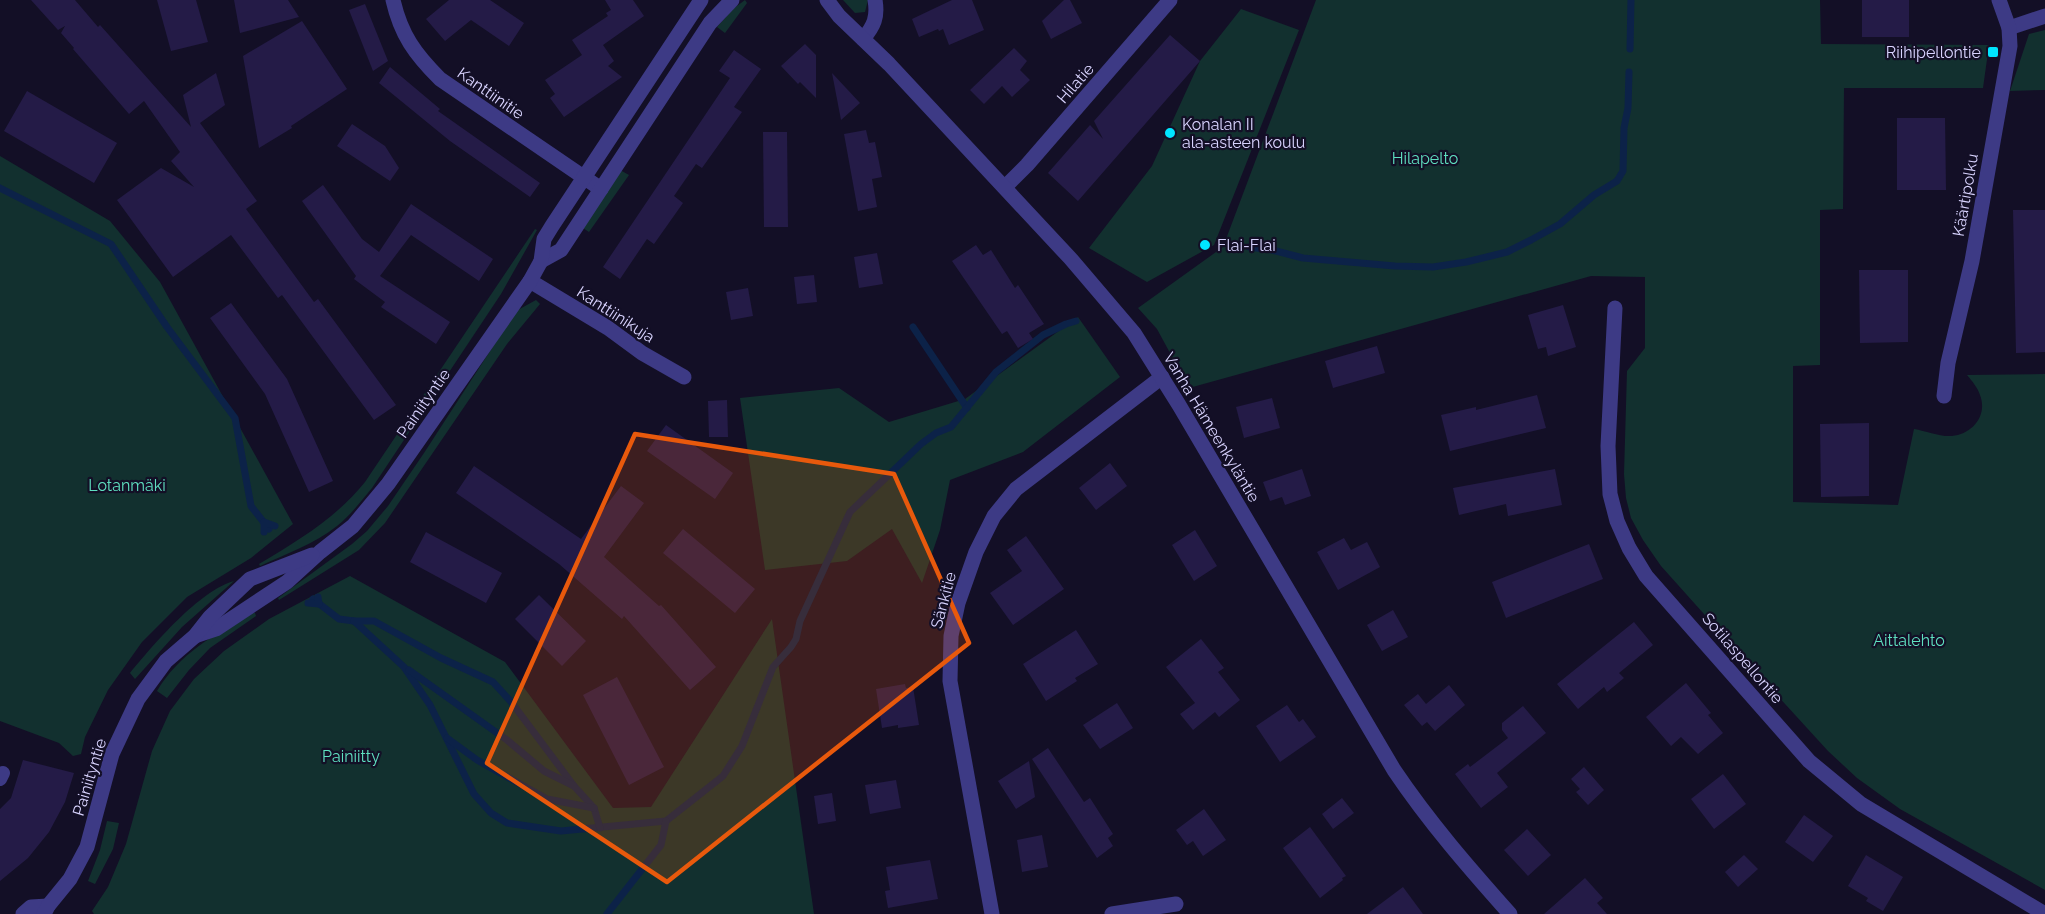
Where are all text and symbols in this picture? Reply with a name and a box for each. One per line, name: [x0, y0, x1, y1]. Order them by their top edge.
place label: Riihipellontie: [1886, 43, 1981, 62]
marker: Riihipellontie: [1986, 45, 2000, 59]
street label: Hilatie: [1053, 60, 1098, 107]
street label: Kanttiinitie: [454, 64, 528, 123]
place label: Konalan II ala-asteen koulu: [1182, 115, 1305, 152]
marker: Konalan II ala-asteen koulu: [1163, 126, 1177, 140]
park label: Hilapelto: [1392, 149, 1458, 168]
street label: Käärtipolku: [1949, 152, 1982, 238]
place label: Flai-Flai: [1217, 236, 1276, 255]
marker: Flai-Flai: [1198, 238, 1212, 252]
street label: Kanttiinikuja: [573, 282, 658, 347]
street label: Vanha Hämeenkyläntie: [1159, 349, 1264, 506]
street label: Painiityntie: [393, 365, 454, 441]
park label: Lotanmäki: [88, 476, 166, 495]
street label: Sänkitie: [927, 570, 960, 631]
street label: Sotilaspellontie: [1698, 609, 1787, 707]
park label: Aittalehto: [1873, 631, 1945, 650]
street label: Painiityntie: [69, 736, 110, 818]
park label: Painiitty: [322, 747, 380, 766]

